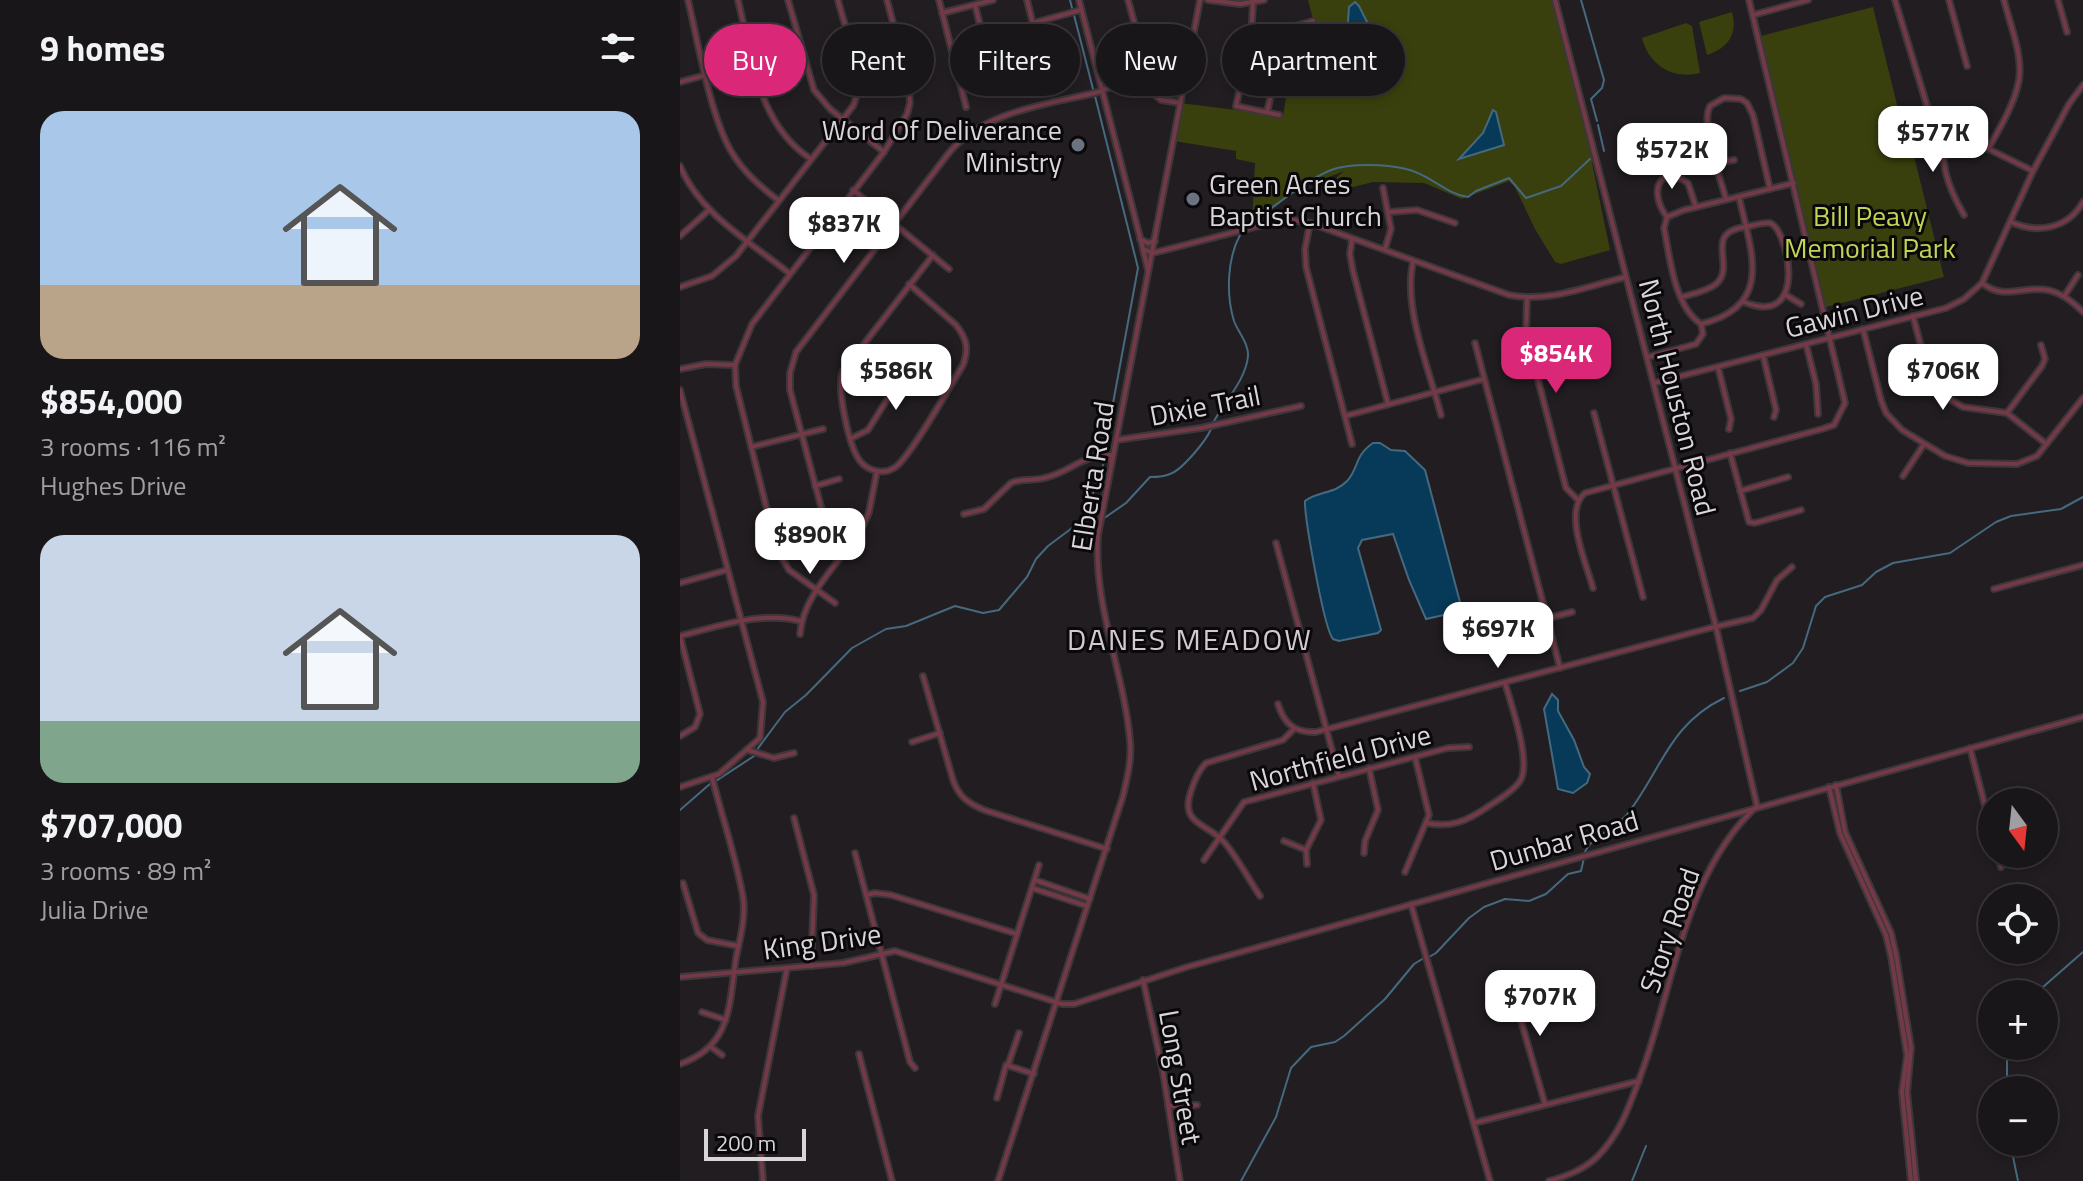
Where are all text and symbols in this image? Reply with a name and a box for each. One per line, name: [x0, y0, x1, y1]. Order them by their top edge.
text: 9 homes: [40, 22, 165, 74]
chip: Buy: [704, 24, 806, 96]
chip: Rent: [822, 24, 934, 96]
chip: Filters: [950, 24, 1080, 96]
chip: New: [1096, 24, 1206, 96]
chip: Apartment: [1222, 24, 1405, 96]
icon: filters: [596, 26, 640, 70]
pin: $577K: [1877, 106, 1989, 174]
place label: Word Of Deliverance Ministry: [822, 108, 1062, 183]
text: $577K: [1896, 112, 1970, 151]
pin: $572K: [1616, 123, 1728, 191]
text: $572K: [1635, 129, 1709, 168]
marker: Word Of Deliverance Ministry: [1069, 136, 1087, 154]
place label: Green Acres Baptist Church: [1209, 162, 1382, 237]
icon: home: [268, 163, 412, 307]
marker: Green Acres Baptist Church: [1184, 190, 1202, 208]
park label: Bill Peavy Memorial Park: [1784, 194, 1956, 269]
pin: $837K: [788, 197, 900, 265]
text: $837K: [807, 203, 881, 242]
street label: Gawin Drive: [1780, 273, 1928, 349]
street label: North Houston Road: [1628, 274, 1728, 520]
pin: $854K: [1500, 327, 1612, 395]
text: $854K: [1519, 333, 1593, 372]
pin: $586K: [840, 344, 952, 412]
pin: $706K: [1887, 344, 1999, 412]
text: $586K: [859, 350, 933, 389]
text: $706K: [1906, 350, 1980, 389]
street label: Dixie Trail: [1146, 373, 1264, 437]
text: $854,000: [40, 375, 182, 427]
street label: Elberta Road: [1059, 398, 1125, 554]
text: 3 rooms · 116 m²: [40, 427, 226, 466]
text: Hughes Drive: [40, 466, 186, 505]
pin: $890K: [754, 508, 866, 576]
text: $890K: [773, 514, 847, 553]
icon: home: [268, 587, 412, 731]
pin: $697K: [1442, 602, 1554, 670]
text: $697K: [1461, 608, 1535, 647]
district label: DANES MEADOW: [1067, 616, 1313, 662]
street label: Northfield Drive: [1244, 712, 1436, 802]
north arrow: [1978, 788, 2058, 868]
map controls: [1978, 788, 2058, 1156]
street label: Dunbar Road: [1484, 798, 1644, 882]
text: $707,000: [40, 799, 182, 851]
text: 3 rooms · 89 m²: [40, 851, 211, 890]
street label: Story Road: [1628, 862, 1710, 998]
button: locate: [1978, 884, 2058, 964]
text: Julia Drive: [40, 890, 149, 929]
street label: King Drive: [760, 911, 884, 971]
pin: $707K: [1484, 970, 1596, 1038]
text: $707K: [1503, 976, 1577, 1015]
button: +: [1978, 980, 2058, 1060]
street label: Long Street: [1148, 1006, 1214, 1148]
button: −: [1978, 1076, 2058, 1156]
scale bar: [704, 1125, 806, 1161]
text: 200 m: [716, 1126, 776, 1160]

